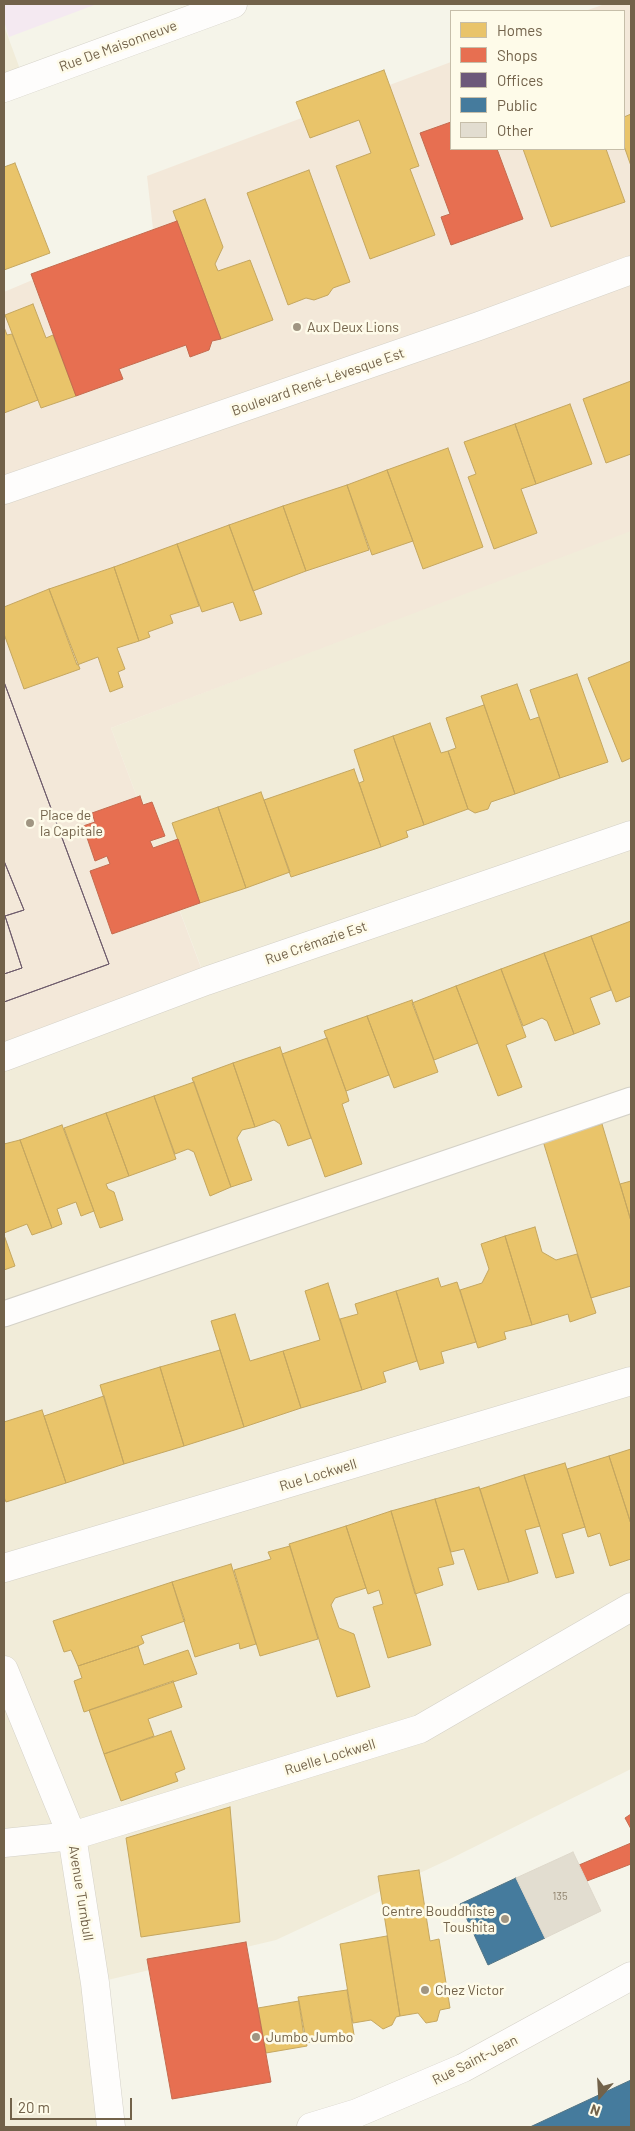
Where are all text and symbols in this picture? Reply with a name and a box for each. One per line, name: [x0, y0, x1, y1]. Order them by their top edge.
legend: [450, 10, 625, 150]
street label: Rue De Maisonneuve: [57, 17, 179, 75]
text: Homes: [497, 21, 542, 39]
text: Shops: [497, 46, 537, 64]
text: Offices: [497, 71, 543, 89]
text: Public: [497, 96, 537, 114]
text: Other: [497, 121, 533, 139]
place label: Aux Deux Lions: [307, 319, 399, 335]
marker: Aux Deux Lions: [291, 321, 303, 333]
street label: Boulevard René-Lévesque Est: [229, 345, 407, 419]
place label: Place de la Capitale: [40, 807, 103, 840]
marker: Place de la Capitale: [24, 817, 36, 829]
street label: Rue Crémazie Est: [263, 918, 369, 968]
street label: Rue Lockwell: [277, 1455, 359, 1495]
street label: Ruelle Lockwell: [283, 1735, 377, 1779]
street label: Avenue Turnbull: [65, 1844, 97, 1942]
house number: 135: [552, 1889, 568, 1903]
place label: Centre Bouddhiste Toushita: [382, 1903, 495, 1935]
marker: Centre Bouddhiste Toushita: [499, 1913, 511, 1925]
place label: Chez Victor: [435, 1982, 504, 1998]
marker: Chez Victor: [419, 1984, 431, 1996]
place label: Jumbo Jumbo: [266, 2029, 353, 2045]
marker: Jumbo Jumbo: [250, 2031, 262, 2043]
street label: Rue Saint-Jean: [430, 2031, 520, 2089]
north arrow: [575, 2071, 625, 2121]
scale bar: [12, 2088, 135, 2120]
text: 20 m: [18, 2098, 50, 2116]
text: N: [588, 2101, 602, 2120]

